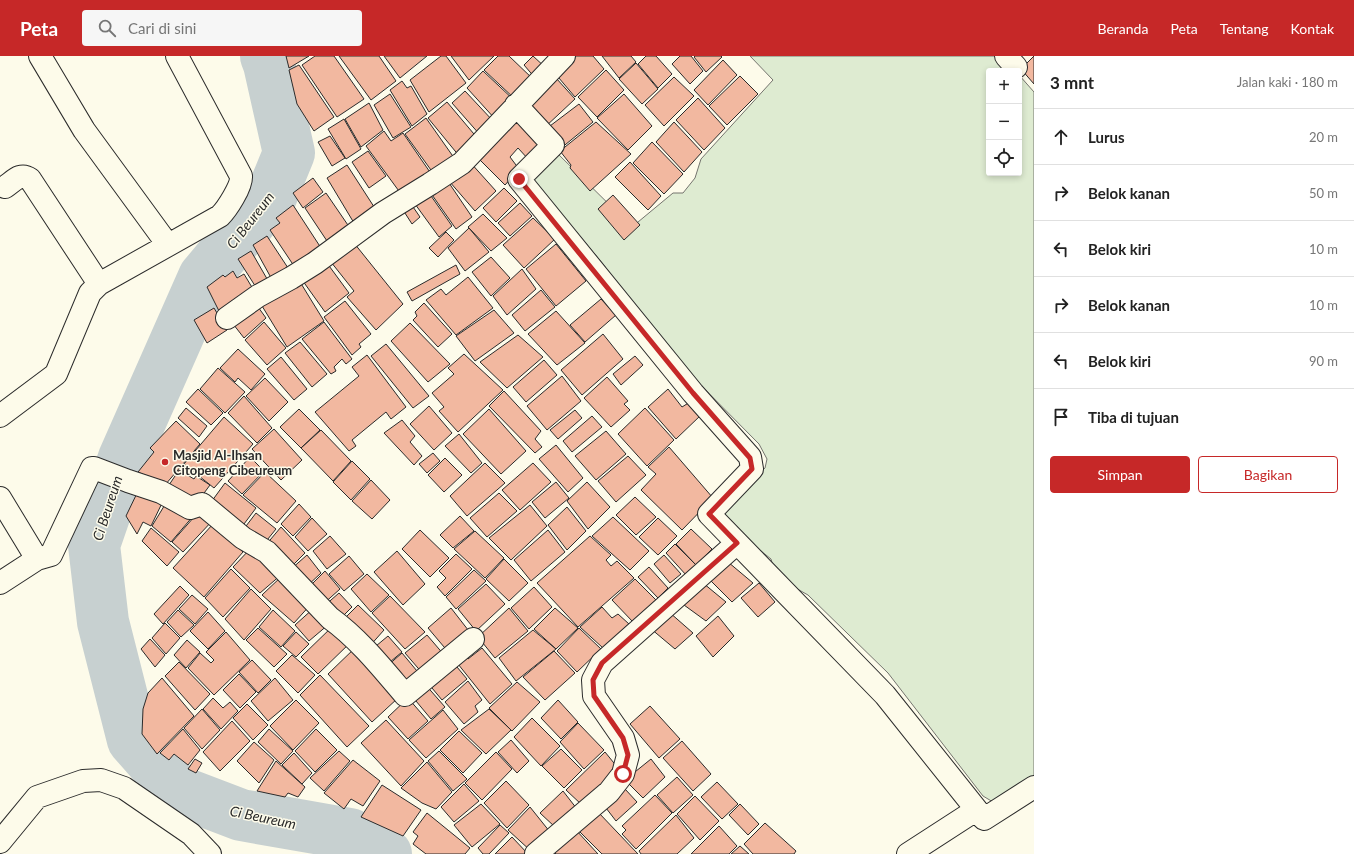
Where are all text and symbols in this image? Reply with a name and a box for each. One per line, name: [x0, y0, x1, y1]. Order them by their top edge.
search box: [82, 10, 362, 46]
text: Peta: [20, 17, 58, 40]
icon: search: [96, 17, 118, 39]
text: Cari di sini: [128, 19, 196, 37]
text: Beranda: [1098, 20, 1148, 37]
text: Peta: [1170, 20, 1198, 37]
text: Tentang: [1220, 20, 1269, 37]
text: Kontak: [1291, 20, 1334, 37]
map controls: [986, 68, 1022, 176]
button: +: [986, 68, 1022, 104]
text: 3 mnt: [1050, 72, 1094, 93]
text: Jalan kaki · 180 m: [1237, 74, 1338, 90]
button: −: [986, 104, 1022, 140]
icon: ahead: [1050, 126, 1072, 148]
text: Lurus: [1088, 128, 1125, 146]
text: 20 m: [1309, 129, 1338, 145]
button: locate: [986, 140, 1022, 176]
route end: [510, 170, 528, 188]
icon: right: [1050, 182, 1072, 204]
text: Belok kanan: [1088, 184, 1170, 202]
text: 50 m: [1309, 185, 1338, 201]
water label: Ci Beureum: [223, 188, 277, 252]
icon: left: [1050, 238, 1072, 260]
text: Belok kiri: [1088, 240, 1151, 258]
text: 10 m: [1309, 241, 1338, 257]
icon: right: [1050, 294, 1072, 316]
text: Belok kanan: [1088, 296, 1170, 314]
text: 10 m: [1309, 297, 1338, 313]
icon: left: [1050, 350, 1072, 372]
text: Belok kiri: [1088, 352, 1151, 370]
text: 90 m: [1309, 353, 1338, 369]
icon: arrive: [1050, 406, 1072, 428]
text: Tiba di tujuan: [1088, 408, 1179, 426]
place label: Masjid Al-Ihsan Citopeng Cibeureum: [173, 447, 292, 478]
button: Simpan: [1050, 456, 1190, 493]
button: Bagikan: [1198, 456, 1338, 493]
marker: Masjid Al-Ihsan Citopeng Cibeureum: [160, 457, 170, 467]
water label: Ci Beureum: [89, 473, 125, 543]
route start: [614, 765, 632, 783]
water label: Ci Beureum: [228, 802, 298, 832]

